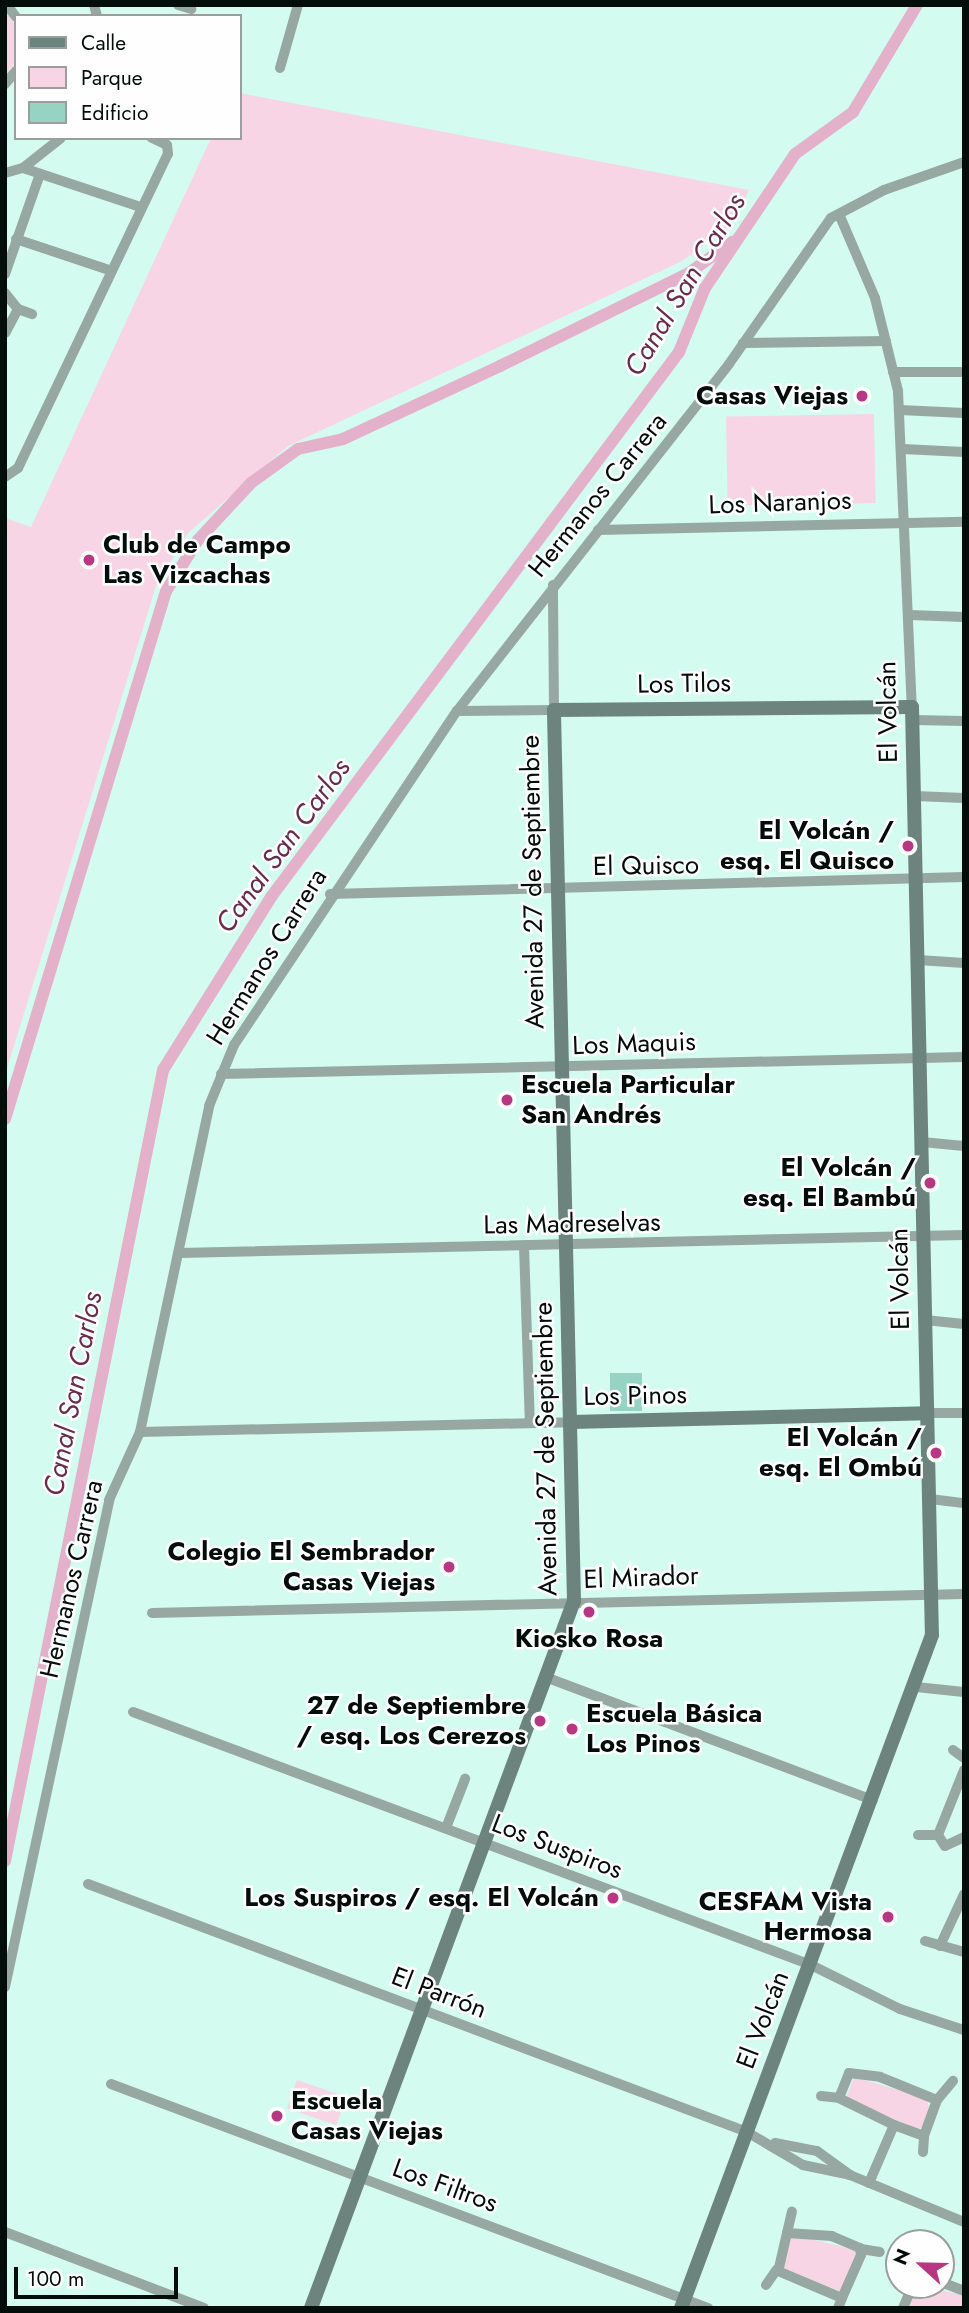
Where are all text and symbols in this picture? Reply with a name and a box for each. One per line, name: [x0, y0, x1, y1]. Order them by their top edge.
legend: [14, 14, 242, 140]
text: Calle: [81, 28, 126, 58]
text: Parque: [81, 63, 143, 93]
text: Edificio: [81, 98, 148, 128]
water label: Canal San Carlos: [617, 188, 753, 382]
place label: Casas Viejas: [696, 380, 848, 412]
marker: Casas Viejas: [854, 388, 870, 404]
street label: Hermanos Carrera: [522, 407, 674, 583]
street label: Los Naranjos: [708, 485, 852, 521]
place label: Club de Campo Las Vizcachas: [103, 529, 291, 590]
marker: Club de Campo Las Vizcachas: [81, 552, 97, 568]
street label: El Volcán: [872, 661, 904, 763]
street label: Los Tilos: [637, 668, 731, 700]
street label: Avenida 27 de Septiembre: [515, 735, 551, 1029]
water label: Canal San Carlos: [209, 752, 357, 940]
place label: El Volcán / esq. El Quisco: [720, 815, 894, 876]
marker: El Volcán / esq. El Quisco: [900, 838, 916, 854]
street label: El Quisco: [593, 849, 699, 883]
street label: Hermanos Carrera: [200, 863, 334, 1051]
street label: Los Maquis: [572, 1026, 696, 1062]
place label: Escuela Particular San Andrés: [521, 1069, 735, 1130]
marker: Escuela Particular San Andrés: [499, 1092, 515, 1108]
place label: El Volcán / esq. El Bambú: [743, 1152, 916, 1214]
marker: El Volcán / esq. El Bambú: [922, 1175, 938, 1191]
street label: Las Madreselvas: [483, 1207, 661, 1241]
street label: El Volcán: [884, 1228, 916, 1330]
water label: Canal San Carlos: [37, 1289, 109, 1499]
street label: Avenida 27 de Septiembre: [528, 1302, 564, 1596]
street label: Los Pinos: [583, 1379, 687, 1413]
place label: El Volcán / esq. El Ombú: [759, 1422, 922, 1484]
marker: El Volcán / esq. El Ombú: [928, 1445, 944, 1461]
street label: Hermanos Carrera: [34, 1477, 110, 1681]
place label: Colegio El Sembrador Casas Viejas: [168, 1536, 435, 1598]
marker: Colegio El Sembrador Casas Viejas: [441, 1559, 457, 1575]
street label: El Mirador: [583, 1560, 699, 1596]
marker: Kiosko Rosa: [581, 1604, 597, 1620]
place label: Kiosko Rosa: [515, 1623, 663, 1655]
place label: 27 de Septiembre / esq. Los Cerezos: [296, 1690, 526, 1752]
place label: Escuela Básica Los Pinos: [586, 1698, 762, 1760]
marker: 27 de Septiembre / esq. Los Cerezos: [532, 1713, 548, 1729]
marker: Escuela Básica Los Pinos: [564, 1721, 580, 1737]
street label: Los Suspiros: [487, 1808, 627, 1886]
place label: Los Suspiros / esq. El Volcán: [244, 1882, 599, 1914]
place label: CESFAM Vista Hermosa: [699, 1886, 872, 1948]
marker: Los Suspiros / esq. El Volcán: [605, 1890, 621, 1906]
marker: CESFAM Vista Hermosa: [878, 1907, 898, 1927]
street label: El Parrón: [387, 1961, 491, 2025]
street label: El Volcán: [730, 1967, 796, 2073]
place label: Escuela Casas Viejas: [291, 2085, 443, 2146]
marker: Escuela Casas Viejas: [269, 2108, 285, 2124]
street label: Los Filtros: [388, 2153, 502, 2219]
north arrow: [885, 2229, 955, 2299]
text: N: [887, 2245, 917, 2269]
scale bar: [18, 2254, 182, 2298]
text: 100 m: [27, 2264, 84, 2294]

